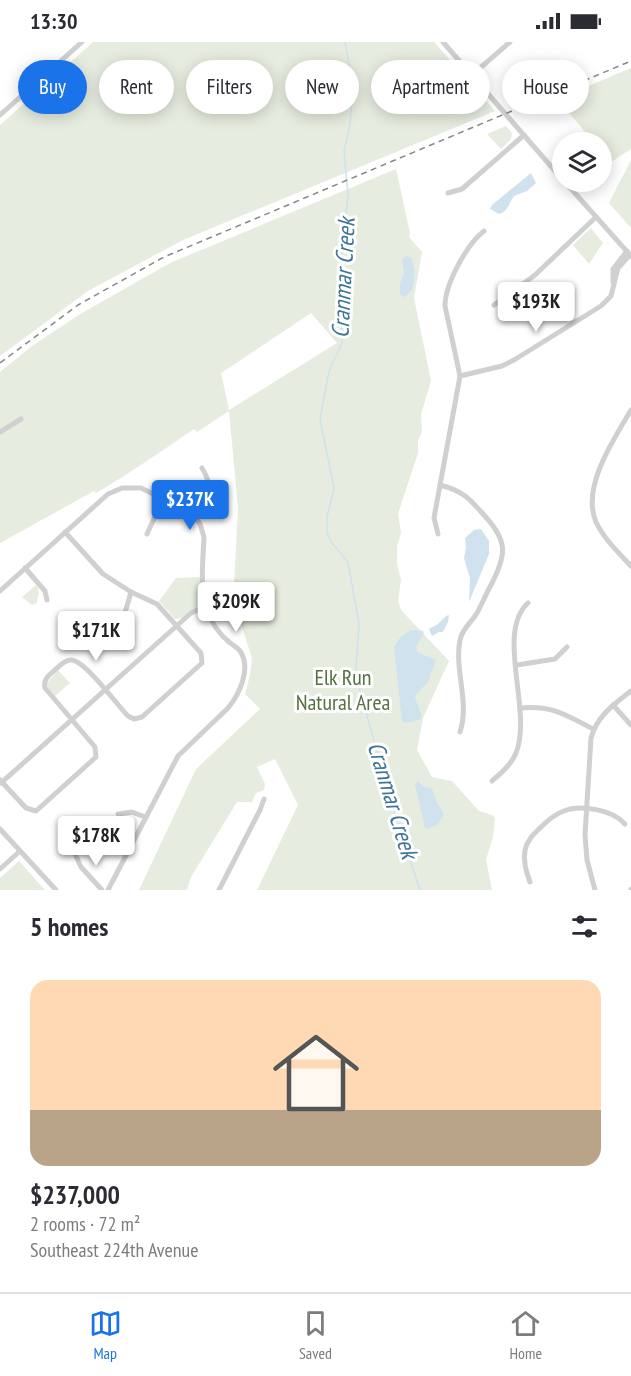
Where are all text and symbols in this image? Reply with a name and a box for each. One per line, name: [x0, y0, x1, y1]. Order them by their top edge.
text: 13:30: [30, 7, 78, 35]
chip: Buy: [18, 60, 87, 114]
chip: Rent: [99, 60, 174, 114]
chip: Filters: [186, 60, 273, 114]
chip: New: [285, 60, 359, 114]
chip: Apartment: [371, 60, 490, 114]
chip: House: [502, 60, 589, 114]
map controls: [552, 132, 612, 192]
button: layers: [552, 132, 612, 192]
water label: Cranmar Creek: [324, 214, 362, 339]
pin: $193K: [494, 282, 578, 333]
text: $193K: [512, 288, 560, 314]
pin: $237K: [148, 480, 232, 531]
text: $237K: [166, 486, 214, 512]
pin: $209K: [194, 582, 278, 633]
text: $209K: [212, 588, 260, 614]
pin: $171K: [54, 611, 138, 662]
text: $171K: [72, 617, 120, 643]
park label: Elk Run Natural Area: [296, 663, 390, 716]
water label: Cranmar Creek: [361, 738, 426, 865]
pin: $178K: [54, 816, 138, 867]
text: $178K: [72, 822, 120, 848]
text: 5 homes: [30, 910, 108, 943]
icon: filters: [568, 910, 601, 943]
icon: home: [262, 1019, 370, 1127]
text: $237,000: [30, 1178, 120, 1211]
text: 2 rooms · 72 m²: [30, 1211, 140, 1237]
text: Southeast 224th Avenue: [30, 1237, 199, 1263]
tab: Map: [89, 1307, 122, 1363]
tab: Saved: [299, 1307, 332, 1363]
tab: Home: [509, 1307, 542, 1363]

